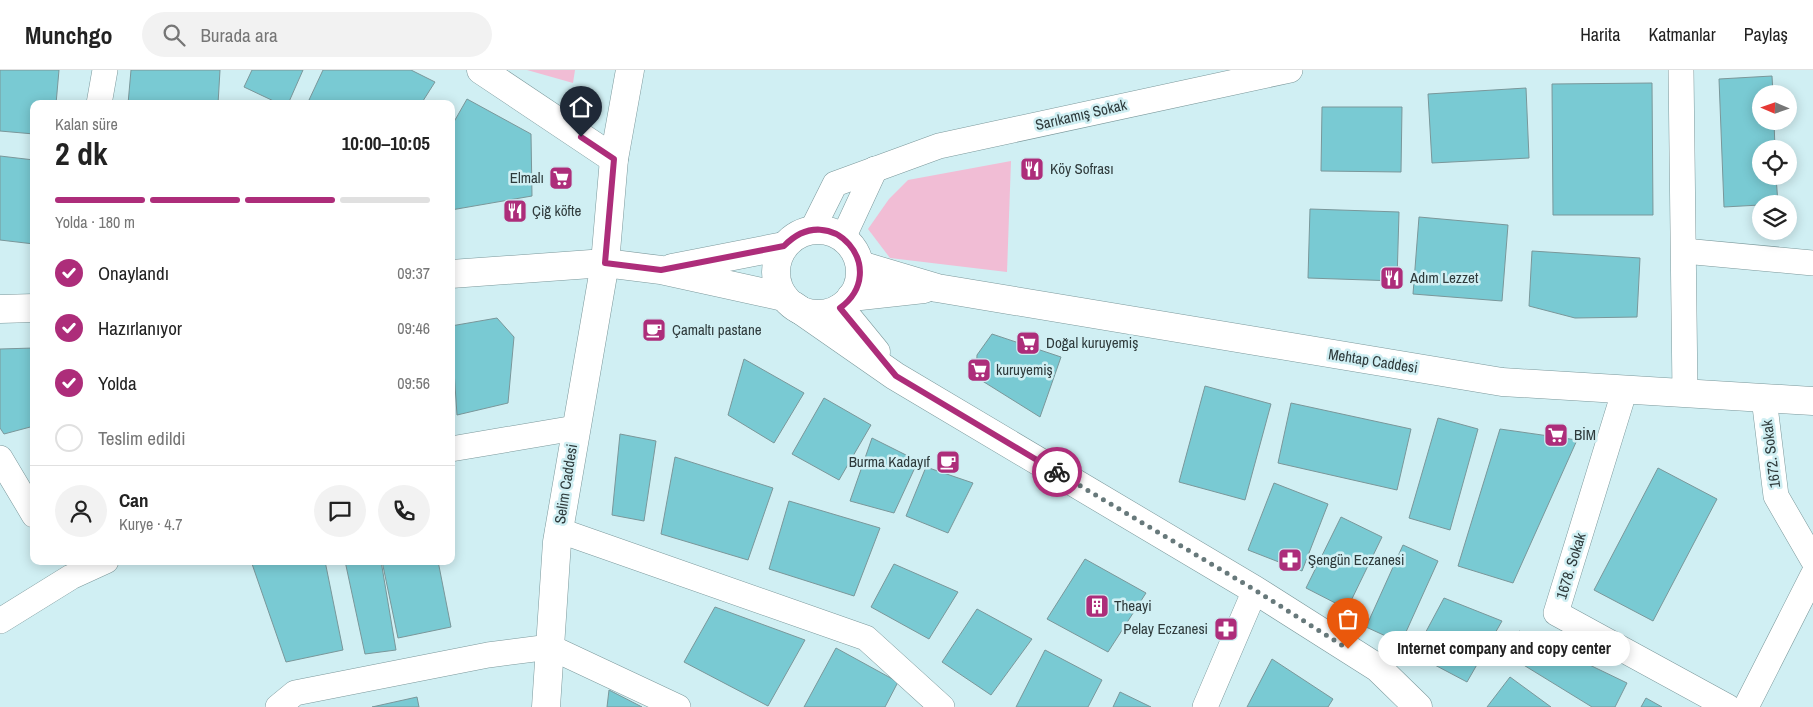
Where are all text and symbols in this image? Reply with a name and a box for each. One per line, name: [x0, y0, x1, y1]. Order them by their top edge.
search box: [142, 12, 492, 57]
text: Munchgo: [25, 19, 112, 51]
icon: search: [160, 21, 188, 49]
text: Burada ara: [200, 22, 278, 48]
text: Harita: [1580, 22, 1620, 47]
text: Katmanlar: [1648, 22, 1716, 47]
text: Paylaş: [1744, 22, 1788, 47]
north arrow: [1752, 85, 1798, 130]
map controls: [1752, 85, 1797, 240]
pin: [560, 86, 602, 137]
icon: home: [567, 93, 595, 121]
street label: Sarıkamış Sokak: [1033, 94, 1129, 135]
text: Kalan süre: [55, 113, 118, 135]
text: 10:00–10:05: [342, 130, 430, 156]
text: 2 dk: [55, 132, 108, 175]
button: locate: [1752, 140, 1797, 185]
restaurant icon: Köy Sofrası: [1019, 156, 1045, 182]
place label: Köy Sofrası: [1050, 158, 1114, 179]
supermarket icon: Elmalı: [548, 165, 574, 191]
place label: Elmalı: [510, 167, 544, 188]
button: layers: [1752, 195, 1797, 240]
restaurant icon: Çiğ köfte: [502, 198, 528, 224]
place label: Çiğ köfte: [532, 200, 581, 221]
text: Yolda · 180 m: [55, 211, 135, 233]
icon: check: [55, 259, 83, 287]
text: Onaylandı: [98, 260, 169, 286]
text: 09:37: [397, 262, 430, 284]
restaurant icon: Adım Lezzet: [1379, 265, 1405, 291]
place label: Adım Lezzet: [1409, 267, 1479, 288]
icon: check: [55, 314, 83, 342]
text: Hazırlanıyor: [98, 315, 182, 341]
text: 09:46: [397, 317, 430, 339]
cafe icon: Çamaltı pastane: [641, 317, 667, 343]
place label: Çamaltı pastane: [672, 319, 762, 340]
supermarket icon: Doğal kuruyemiş: [1015, 330, 1041, 356]
place label: Doğal kuruyemiş: [1046, 332, 1138, 353]
street label: Mehtap Caddesi: [1327, 343, 1419, 378]
supermarket icon: kuruyemiş: [966, 357, 992, 383]
place label: kuruyemiş: [996, 359, 1053, 380]
icon: check: [55, 369, 83, 397]
text: Yolda: [98, 370, 137, 396]
text: 09:56: [397, 372, 430, 394]
street label: 1672. Sokak: [1756, 418, 1785, 489]
supermarket icon: BİM: [1543, 422, 1569, 448]
place label: BİM: [1574, 424, 1596, 445]
text: Teslim edildi: [98, 425, 185, 451]
street label: Selim Caddesi: [549, 442, 582, 525]
courier: [1032, 447, 1082, 497]
cafe icon: Burma Kadayıf: [935, 449, 961, 475]
place label: Burma Kadayıf: [849, 451, 931, 472]
icon: bike: [1043, 458, 1071, 486]
button: person: [55, 485, 107, 537]
button: chat: [314, 485, 366, 537]
button: phone: [378, 485, 430, 537]
text: Can: [119, 487, 148, 513]
text: Kurye · 4.7: [119, 513, 182, 535]
street label: 1678. Sokak: [1550, 529, 1591, 602]
pharmacy icon: Şengün Eczanesi: [1277, 547, 1303, 573]
place label: Şengün Eczanesi: [1308, 549, 1404, 570]
building icon: Theayi: [1084, 593, 1110, 619]
place label: Theayi: [1114, 595, 1152, 616]
pin: [1327, 598, 1369, 649]
icon: bag: [1334, 605, 1362, 633]
pharmacy icon: Pelay Eczanesi: [1213, 616, 1239, 642]
place label: Pelay Eczanesi: [1123, 618, 1208, 639]
callout: Internet company and copy center: [1378, 632, 1630, 666]
text: Internet company and copy center: [1397, 637, 1611, 659]

